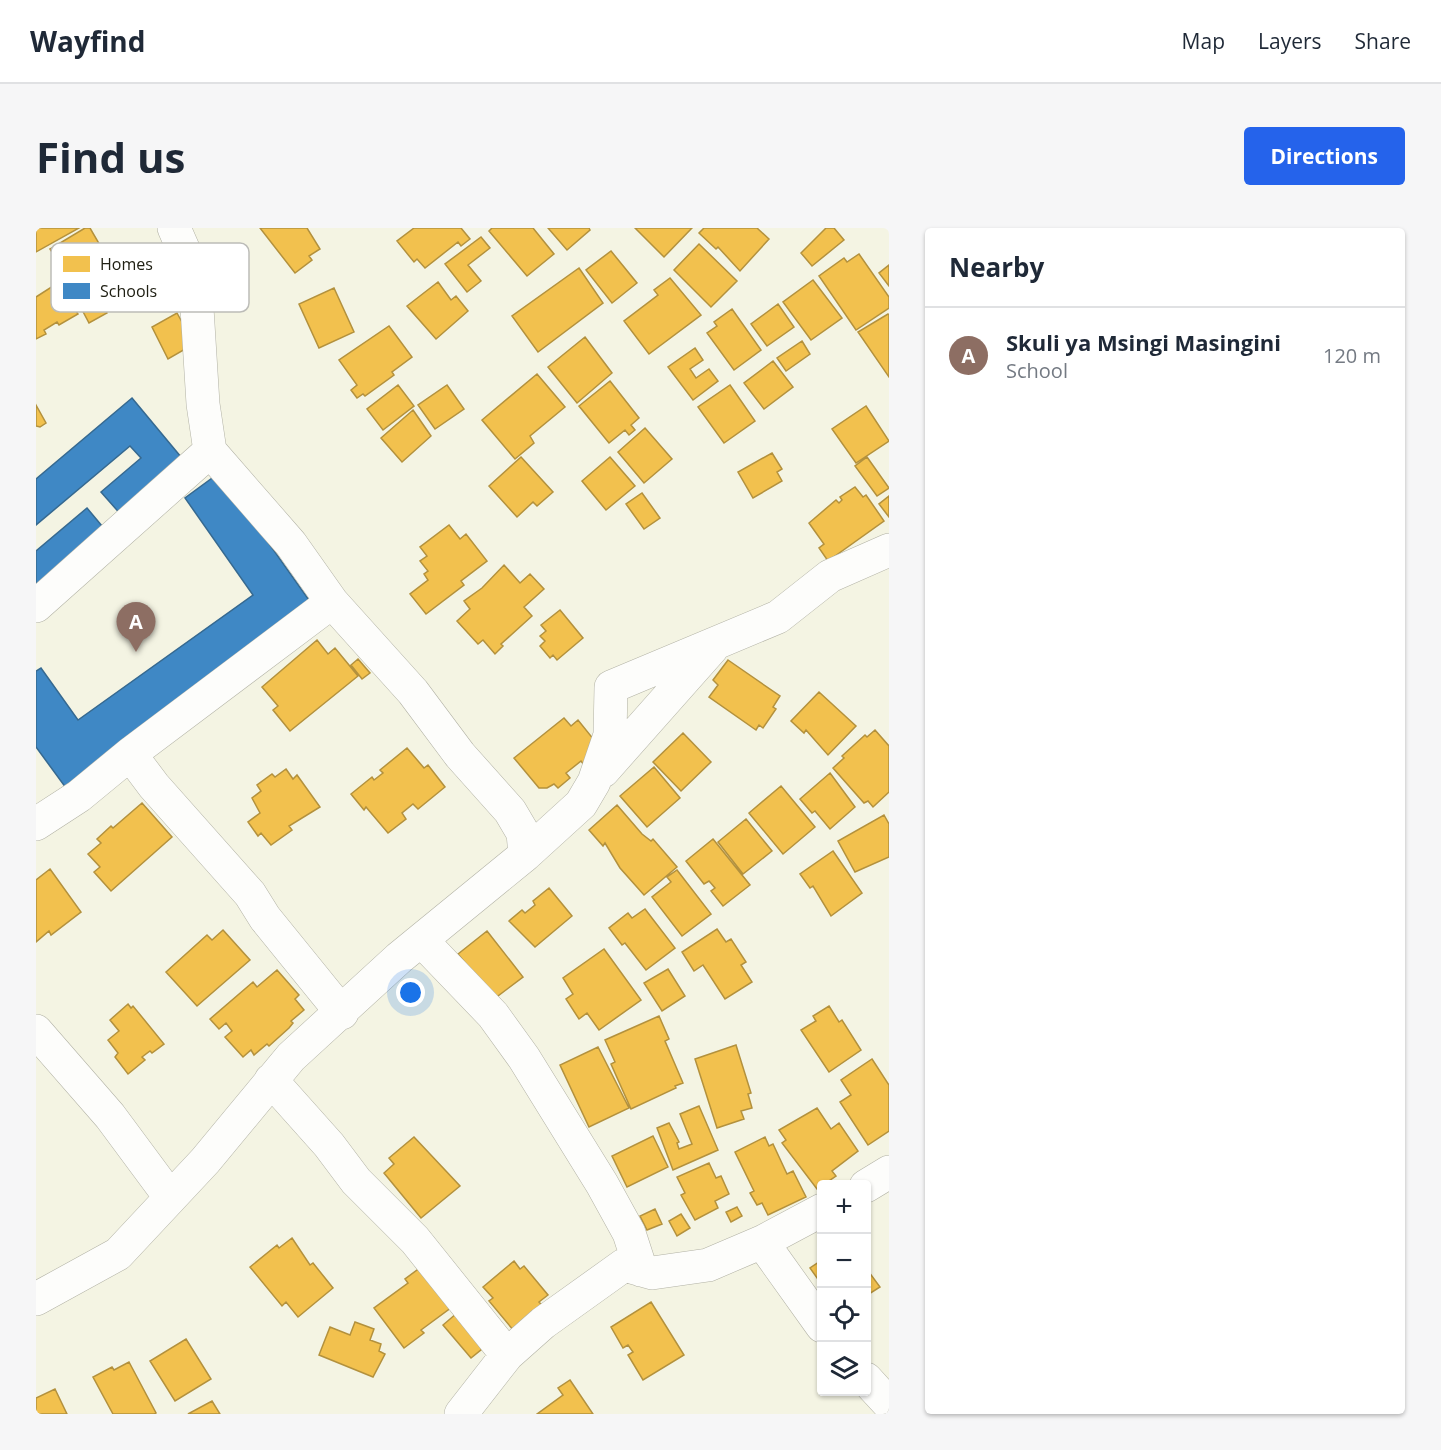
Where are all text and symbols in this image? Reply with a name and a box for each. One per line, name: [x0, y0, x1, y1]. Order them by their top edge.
text: Wayfind: [30, 22, 145, 60]
text: Map: [1182, 27, 1225, 55]
text: Layers: [1258, 27, 1322, 55]
text: Share: [1355, 27, 1411, 55]
button: Directions: [1244, 127, 1405, 185]
text: Find us: [36, 128, 185, 185]
legend: [51, 243, 249, 312]
text: Nearby: [949, 249, 1044, 285]
text: Homes: [100, 253, 153, 275]
text: Schools: [100, 280, 157, 302]
text: Skuli ya Msingi Masingini: [1006, 327, 1281, 357]
text: A: [962, 342, 975, 369]
text: 120 m: [1323, 342, 1381, 369]
text: School: [1006, 357, 1068, 384]
pin: A: [116, 602, 156, 652]
your location: [396, 978, 425, 1007]
map controls: [817, 1180, 871, 1396]
button: +: [817, 1180, 871, 1234]
button: −: [817, 1234, 871, 1288]
button: locate: [817, 1288, 871, 1342]
button: layers: [817, 1342, 871, 1396]

